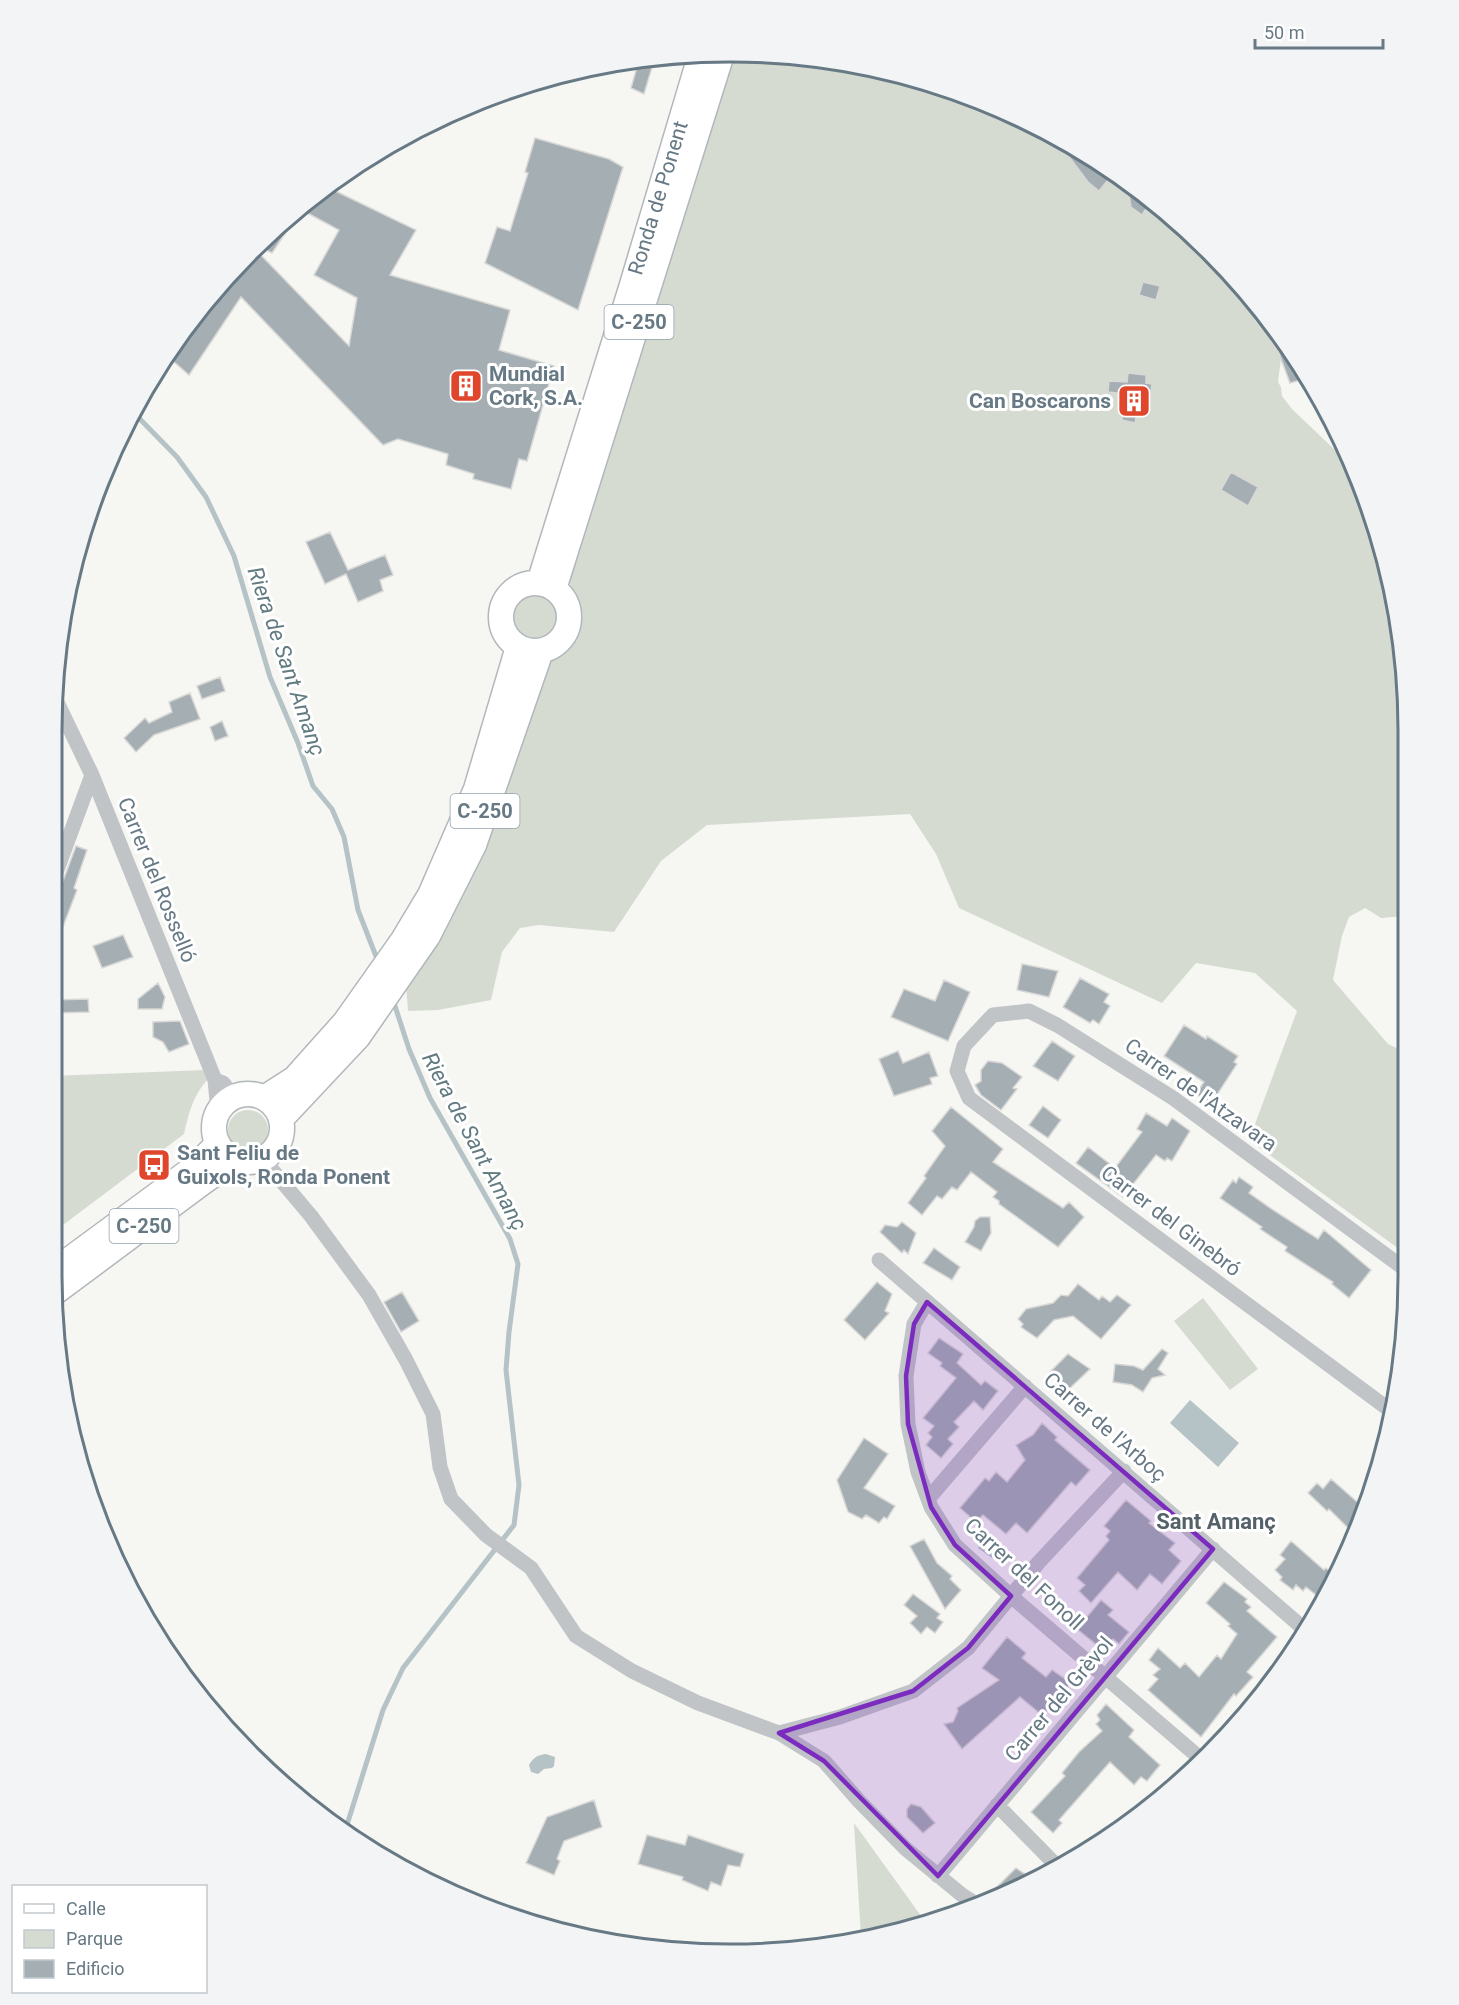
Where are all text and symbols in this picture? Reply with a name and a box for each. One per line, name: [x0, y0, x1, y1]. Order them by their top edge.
scale bar: [1255, 12, 1382, 50]
text: 50 m: [1264, 22, 1304, 43]
street label: Ronda de Ponent: [623, 118, 693, 278]
road number: C-250: [604, 305, 674, 339]
place label: Mundial Cork, S.A.: [489, 362, 583, 410]
building icon: Mundial Cork, S.A.: [448, 368, 484, 404]
building icon: Can Boscarons: [1116, 383, 1152, 419]
place label: Can Boscarons: [969, 389, 1111, 413]
water label: Riera de Sant Amanç: [242, 564, 331, 759]
street label: Carrer del Rosselló: [113, 794, 201, 966]
road number: C-250: [450, 794, 520, 828]
street label: Carrer de l'Atzavara: [1120, 1034, 1282, 1156]
water label: Riera de Sant Amanç: [417, 1048, 532, 1234]
place label: Sant Feliu de Guixols, Ronda Ponent: [177, 1141, 390, 1189]
bus stop icon: Sant Feliu de Guixols, Ronda Ponent: [136, 1147, 172, 1183]
street label: Carrer del Ginebró: [1096, 1161, 1246, 1281]
road number: C-250: [110, 1209, 178, 1243]
street label: Carrer de l'Arboç: [1039, 1367, 1171, 1487]
district label: Sant Amanç: [1156, 1509, 1276, 1534]
street label: Carrer del Fonoll: [960, 1513, 1088, 1635]
street label: Carrer del Grèvol: [1000, 1632, 1118, 1766]
legend: [12, 1885, 207, 1993]
text: Calle: [66, 1898, 106, 1919]
text: Parque: [66, 1928, 123, 1949]
text: Edificio: [66, 1958, 125, 1979]

